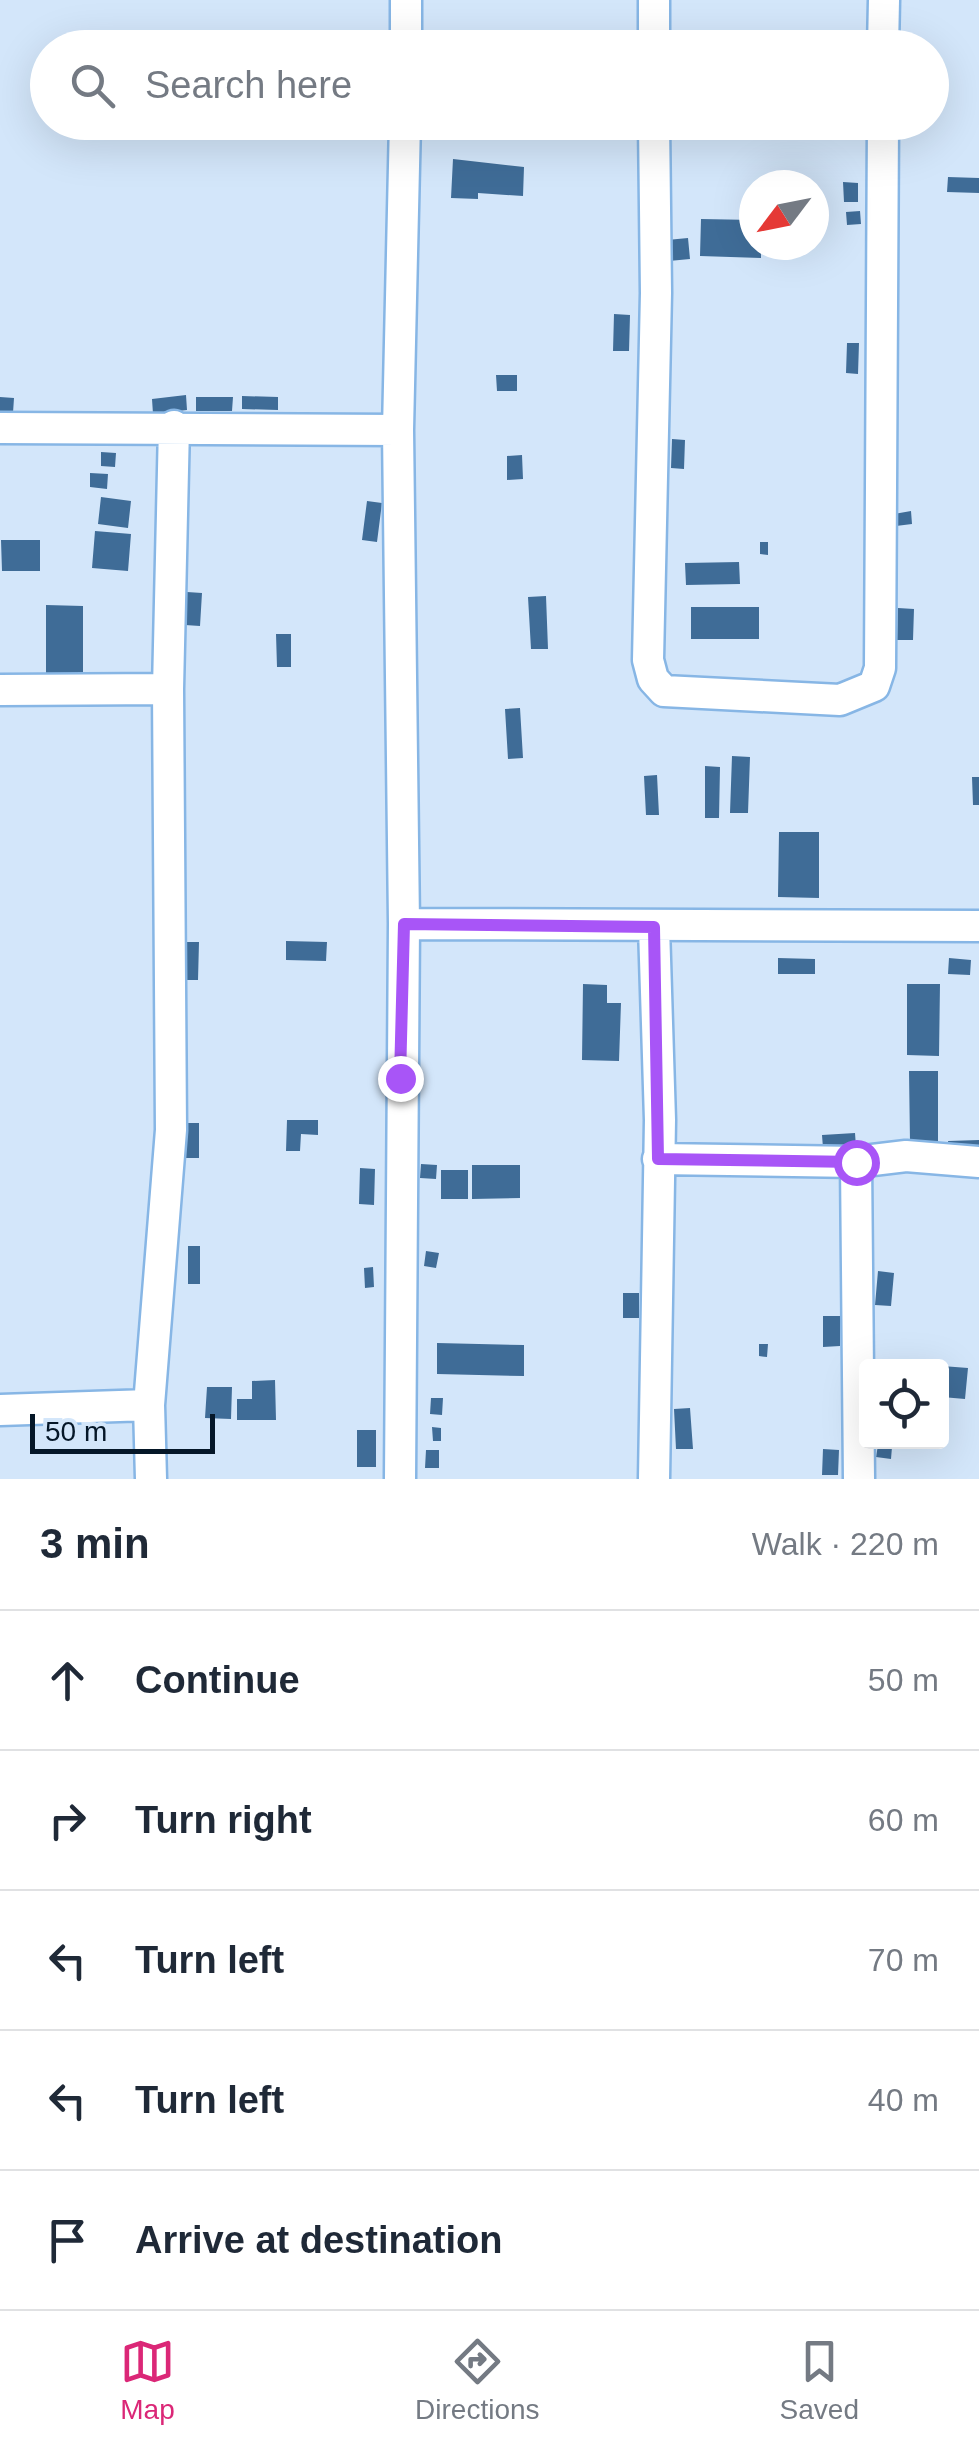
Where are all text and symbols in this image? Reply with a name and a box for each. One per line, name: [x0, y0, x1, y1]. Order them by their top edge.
search box: [30, 30, 949, 140]
icon: search: [65, 58, 120, 113]
text: Search here: [145, 64, 352, 106]
north arrow: [739, 170, 829, 260]
route end: [378, 1056, 424, 1102]
route start: [834, 1140, 880, 1186]
map controls: [859, 1359, 949, 1449]
button: locate: [859, 1359, 949, 1449]
scale bar: [30, 1409, 215, 1454]
text: 50 m: [45, 1416, 107, 1447]
text: 3 min: [40, 1520, 150, 1567]
text: Walk · 220 m: [752, 1526, 939, 1562]
icon: ahead: [40, 1653, 95, 1708]
text: Continue: [135, 1659, 300, 1701]
text: 50 m: [868, 1662, 939, 1698]
icon: right: [40, 1793, 95, 1848]
text: Turn right: [135, 1799, 312, 1841]
text: 60 m: [868, 1802, 939, 1838]
icon: left: [40, 1933, 95, 1988]
text: Turn left: [135, 1939, 284, 1981]
text: 70 m: [868, 1942, 939, 1978]
icon: left: [40, 2073, 95, 2128]
text: Turn left: [135, 2079, 284, 2121]
text: 40 m: [868, 2082, 939, 2118]
icon: arrive: [40, 2213, 95, 2268]
text: Arrive at destination: [135, 2219, 502, 2261]
tab: Map: [120, 2334, 175, 2426]
tab: Directions: [415, 2334, 540, 2426]
tab: Saved: [780, 2334, 859, 2426]

